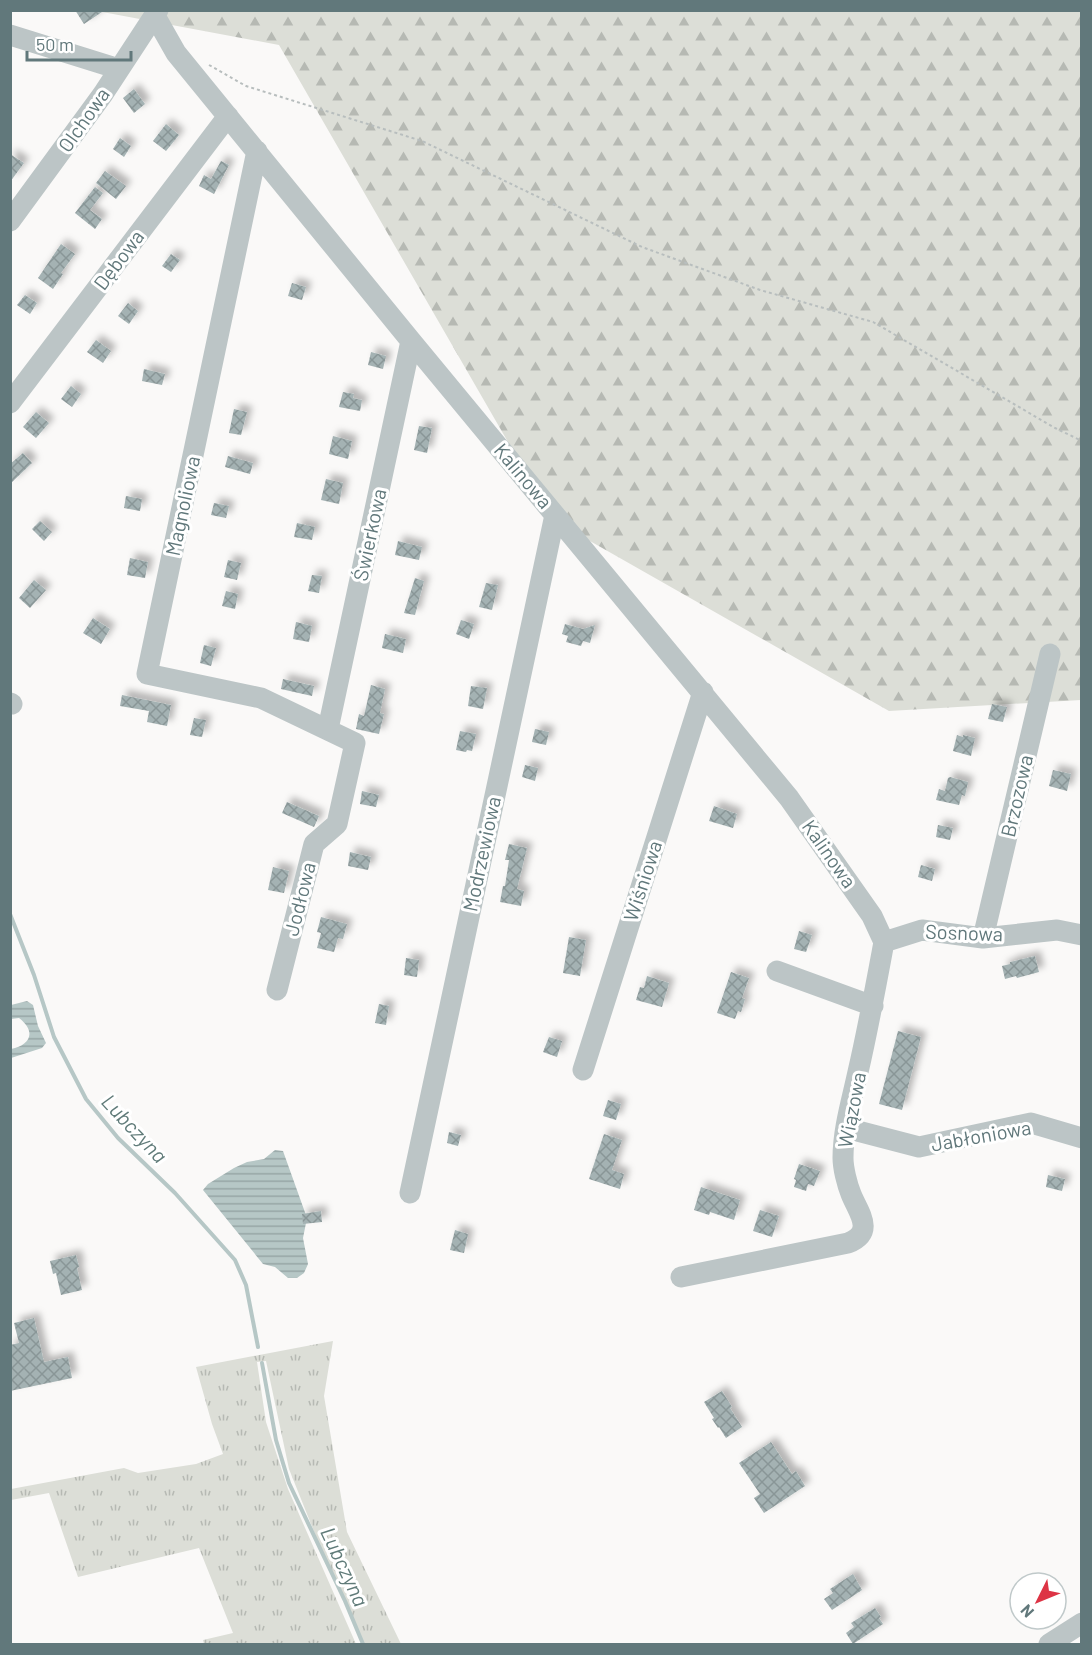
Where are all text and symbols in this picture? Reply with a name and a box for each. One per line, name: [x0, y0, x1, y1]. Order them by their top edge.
scale bar: [27, 24, 130, 62]
text: 50 m: [36, 33, 74, 55]
street label: Olchowa: [52, 83, 114, 156]
street label: Dębowa: [88, 225, 148, 294]
street label: Kalinowa: [490, 438, 558, 513]
street label: Magnoliowa: [160, 454, 204, 558]
street label: Świerkowa: [348, 486, 391, 583]
street label: Brzozowa: [995, 752, 1037, 839]
street label: Modrzewiowa: [457, 794, 505, 914]
street label: Kalinowa: [798, 815, 862, 892]
street label: Wiśniowa: [618, 837, 666, 924]
street label: Jodłowa: [278, 859, 320, 938]
street label: Sosnowa: [925, 919, 1003, 945]
street label: Wiązowa: [832, 1070, 870, 1150]
water label: Lubczyna: [97, 1088, 173, 1167]
street label: Jabłoniowa: [929, 1114, 1033, 1156]
water label: Lubczyna: [316, 1523, 375, 1610]
north arrow: [1008, 1571, 1068, 1631]
text: N: [1016, 1601, 1037, 1622]

